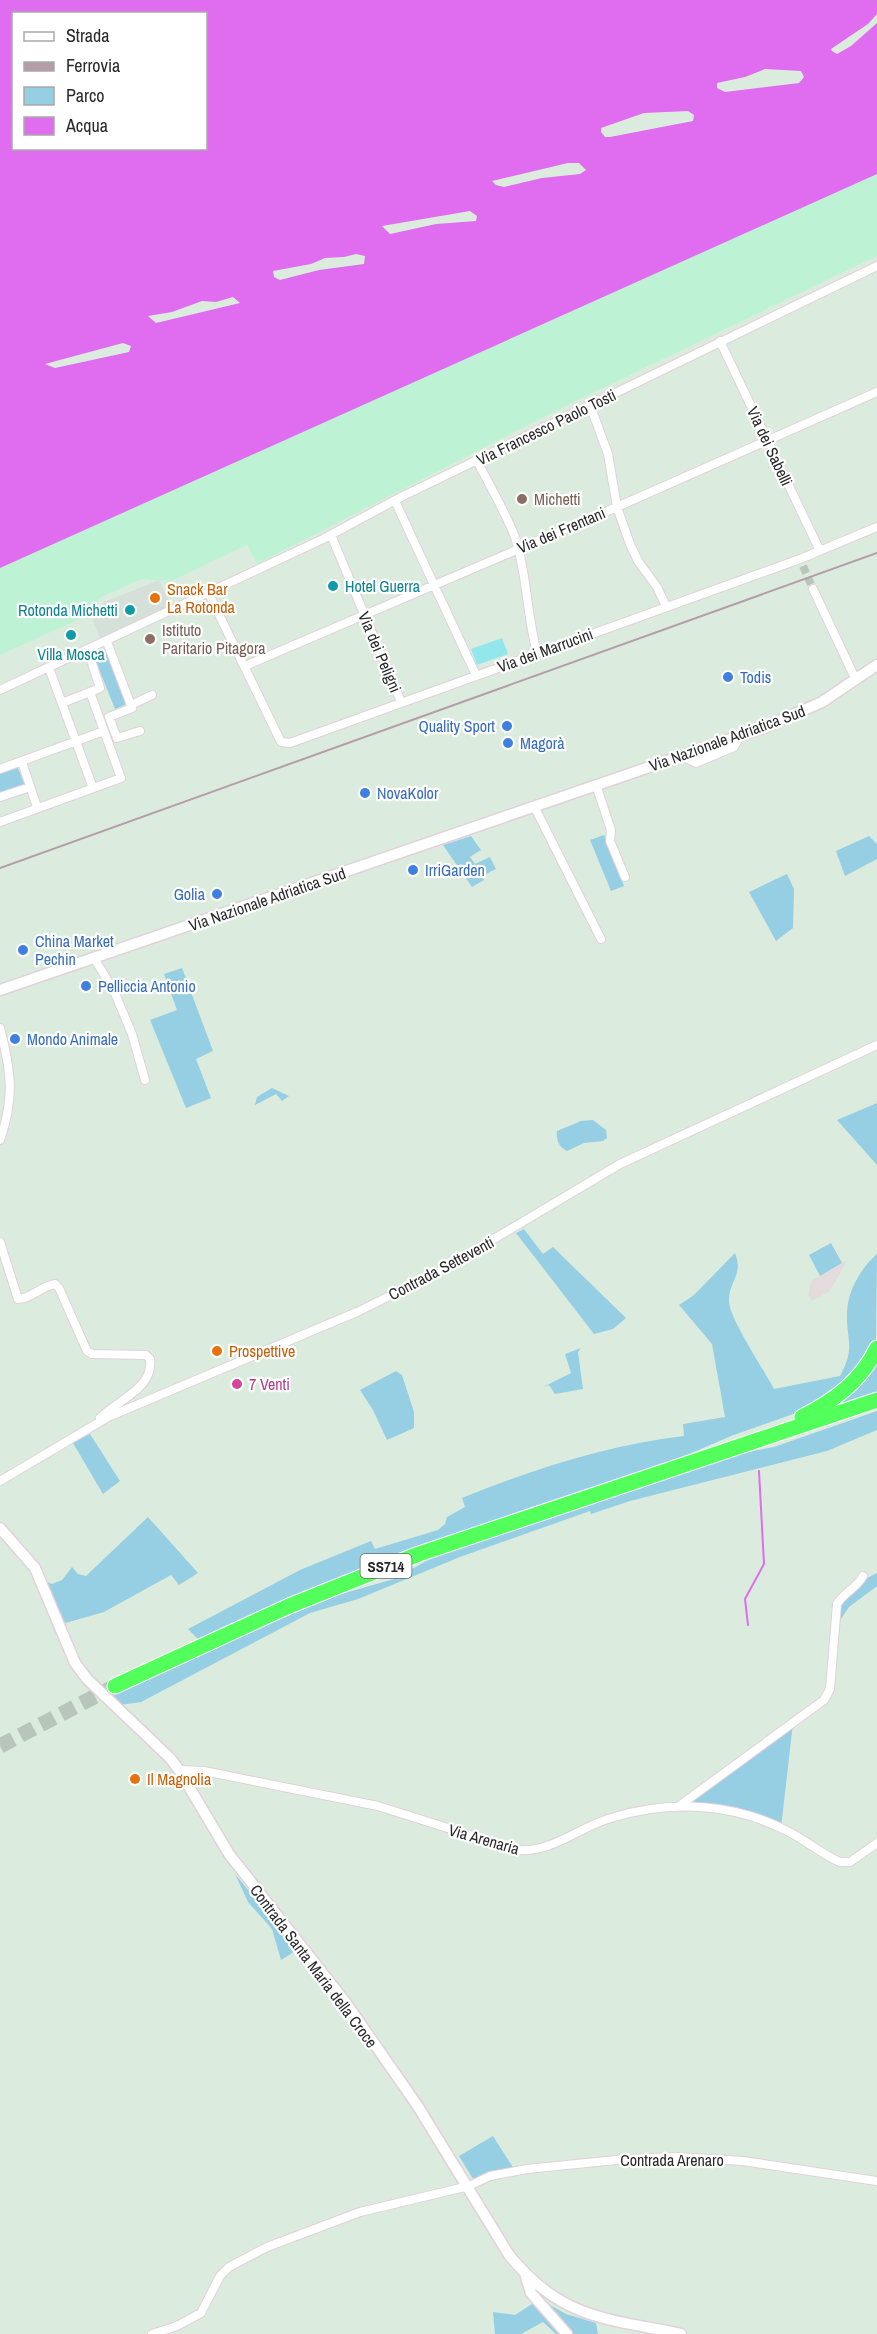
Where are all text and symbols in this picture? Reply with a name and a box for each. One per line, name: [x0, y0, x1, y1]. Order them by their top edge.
legend: [12, 12, 207, 150]
text: Strada: [66, 23, 110, 48]
text: Ferrovia: [66, 53, 120, 78]
text: Parco: [66, 83, 105, 108]
text: Acqua: [65, 113, 108, 138]
street label: Via Francesco Paolo Tosti: [473, 384, 619, 470]
street label: Via dei Sabelli: [742, 403, 798, 489]
place label: Michetti: [534, 488, 581, 510]
marker: Michetti: [515, 492, 529, 506]
street label: Via dei Frentani: [513, 502, 609, 558]
place label: Hotel Guerra: [345, 575, 421, 597]
place label: Snack Bar La Rotonda: [167, 578, 236, 618]
marker: Hotel Guerra: [326, 579, 340, 593]
marker: Snack Bar La Rotonda: [148, 591, 162, 605]
place label: Rotonda Michetti: [18, 599, 118, 621]
marker: Rotonda Michetti: [123, 603, 137, 617]
street label: Via dei Peligni: [353, 608, 407, 696]
place label: Istituto Paritario Pitagora: [162, 619, 266, 659]
street label: Via dei Marrucini: [494, 622, 596, 678]
marker: Villa Mosca: [64, 628, 78, 642]
marker: Istituto Paritario Pitagora: [143, 632, 157, 646]
place label: Villa Mosca: [37, 643, 105, 665]
place label: Todis: [740, 666, 771, 688]
marker: Todis: [721, 670, 735, 684]
street label: Via Nazionale Adriatica Sud: [646, 700, 808, 776]
place label: Quality Sport: [418, 715, 495, 737]
marker: Quality Sport: [500, 719, 514, 733]
place label: Magorà: [520, 732, 565, 754]
marker: Magorà: [501, 736, 515, 750]
place label: NovaKolor: [377, 782, 439, 804]
marker: NovaKolor: [358, 786, 372, 800]
place label: IrriGarden: [425, 859, 485, 881]
street label: Via Nazionale Adriatica Sud: [186, 862, 348, 936]
marker: IrriGarden: [406, 863, 420, 877]
place label: Golia: [174, 883, 206, 905]
marker: Golia: [210, 887, 224, 901]
place label: China Market Pechin: [35, 930, 114, 970]
marker: China Market Pechin: [16, 943, 30, 957]
place label: Pelliccia Antonio: [98, 975, 196, 997]
marker: Pelliccia Antonio: [79, 979, 93, 993]
place label: Mondo Animale: [27, 1028, 118, 1050]
marker: Mondo Animale: [8, 1032, 22, 1046]
street label: Contrada Setteventi: [384, 1231, 498, 1305]
place label: Prospettive: [229, 1340, 295, 1362]
marker: Prospettive: [210, 1344, 224, 1358]
place label: 7 Venti: [249, 1373, 290, 1395]
marker: 7 Venti: [230, 1377, 244, 1391]
road number: SS714: [360, 1554, 412, 1578]
place label: Il Magnolia: [147, 1768, 212, 1790]
marker: Il Magnolia: [128, 1772, 142, 1786]
street label: Via Arenaria: [446, 1818, 523, 1860]
street label: Contrada Santa Maria della Croce: [245, 1880, 383, 2052]
street label: Contrada Arenaro: [620, 2149, 724, 2171]

